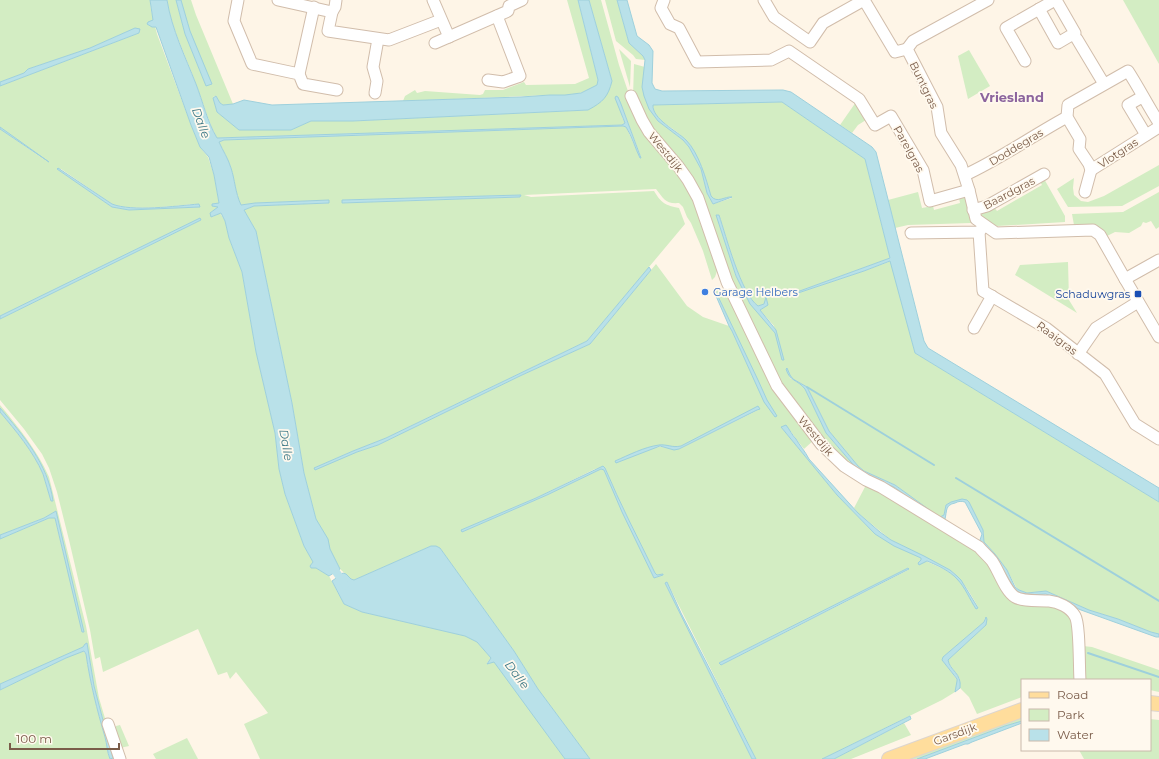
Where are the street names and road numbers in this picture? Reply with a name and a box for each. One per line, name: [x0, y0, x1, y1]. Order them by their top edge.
street label: Buntgras: [907, 59, 942, 111]
street label: Parelgras: [890, 123, 928, 175]
street label: Doddegras: [986, 125, 1046, 169]
street label: Westdijk: [645, 129, 687, 175]
street label: Vlotgras: [1095, 135, 1141, 171]
street label: Baardgras: [981, 173, 1038, 212]
street label: Raaigras: [1034, 318, 1081, 358]
street label: Westdijk: [795, 413, 837, 459]
street label: Garsdijk: [932, 720, 979, 748]

